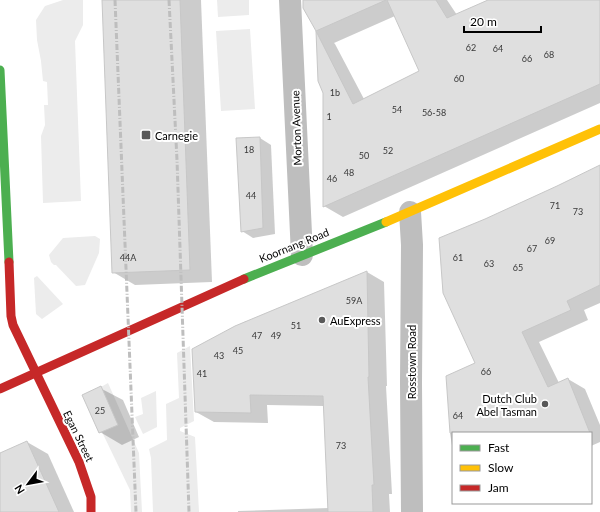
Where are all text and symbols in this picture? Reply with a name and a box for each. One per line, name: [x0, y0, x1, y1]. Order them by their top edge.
scale bar: [464, 8, 541, 34]
text: 20 m: [470, 14, 497, 29]
house number: 62: [466, 42, 476, 53]
house number: 64: [493, 43, 503, 54]
house number: 68: [544, 49, 554, 60]
house number: 66: [522, 53, 532, 64]
house number: 60: [454, 73, 464, 84]
house number: 1b: [330, 87, 340, 98]
street label: Morton Avenue: [288, 90, 304, 166]
house number: 54: [392, 104, 402, 115]
house number: 56-58: [422, 107, 446, 118]
house number: 1: [326, 111, 332, 122]
marker: Carnegie: [140, 129, 152, 141]
place label: Carnegie: [155, 129, 198, 142]
house number: 18: [244, 144, 254, 155]
house number: 52: [383, 145, 393, 156]
house number: 50: [359, 150, 369, 161]
house number: 48: [344, 167, 354, 178]
house number: 46: [327, 173, 337, 184]
house number: 44: [246, 190, 256, 201]
house number: 71: [550, 200, 560, 211]
house number: 73: [573, 206, 583, 217]
street label: Koornang Road: [257, 225, 331, 265]
house number: 69: [545, 235, 555, 246]
house number: 67: [527, 243, 537, 254]
house number: 44A: [120, 252, 137, 263]
house number: 61: [453, 252, 463, 263]
house number: 63: [484, 258, 494, 269]
house number: 65: [513, 262, 523, 273]
house number: 59A: [346, 295, 363, 306]
place label: AuExpress: [330, 314, 381, 327]
marker: AuExpress: [317, 315, 327, 325]
house number: 51: [291, 320, 301, 331]
street label: Rosstown Road: [405, 325, 418, 399]
house number: 47: [252, 330, 262, 341]
house number: 49: [271, 330, 281, 341]
house number: 45: [233, 345, 243, 356]
house number: 43: [214, 350, 224, 361]
house number: 66: [481, 366, 491, 377]
house number: 41: [197, 368, 207, 379]
place label: Dutch Club Abel Tasman: [476, 392, 537, 418]
marker: Dutch Club Abel Tasman: [540, 399, 550, 409]
house number: 25: [95, 405, 105, 416]
street label: Egan Street: [61, 408, 97, 464]
house number: 64: [453, 410, 463, 421]
legend: [452, 432, 592, 504]
house number: 73: [336, 440, 346, 451]
text: Fast: [488, 440, 510, 455]
text: Slow: [488, 460, 514, 475]
north arrow: [8, 464, 48, 504]
text: Jam: [488, 480, 509, 495]
text: N: [11, 483, 27, 497]

